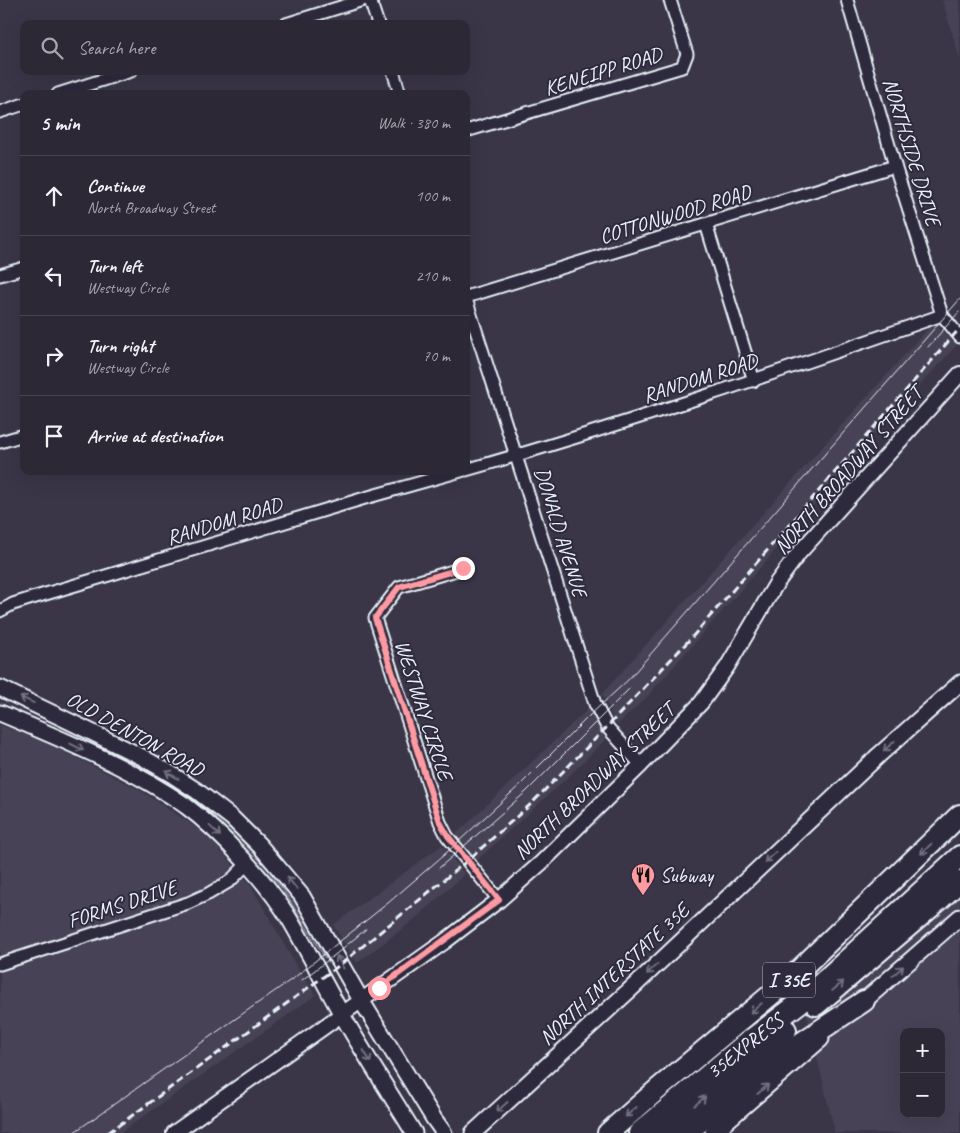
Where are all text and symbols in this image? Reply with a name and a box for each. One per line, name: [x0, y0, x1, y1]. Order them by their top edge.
search box: [20, 20, 470, 75]
icon: search: [38, 34, 66, 62]
text: Search here: [78, 36, 155, 60]
street label: KENEIPP ROAD: [541, 40, 667, 101]
street label: NORTHSIDE DRIVE: [877, 75, 948, 232]
text: 5 min: [40, 110, 80, 136]
text: Walk · 380 m: [378, 113, 450, 133]
text: Continue: [87, 174, 144, 198]
street label: COTTONWOOD ROAD: [596, 178, 756, 249]
icon: ahead: [40, 182, 68, 210]
text: 100 m: [416, 186, 450, 206]
text: North Broadway Street: [87, 198, 215, 218]
text: Turn left: [87, 254, 142, 278]
icon: left: [40, 262, 68, 290]
text: 210 m: [416, 266, 450, 286]
text: Westway Circle: [87, 278, 169, 298]
text: Turn right: [87, 334, 154, 358]
icon: right: [40, 342, 68, 370]
text: 70 m: [423, 346, 450, 366]
street label: RANDOM ROAD: [639, 347, 762, 409]
text: Westway Circle: [87, 358, 169, 378]
street label: NORTH BROADWAY STREET: [768, 377, 931, 559]
icon: arrive: [40, 422, 68, 450]
text: Arrive at destination: [87, 424, 223, 448]
street label: DONALD AVENUE: [529, 464, 594, 602]
street label: RANDOM ROAD: [163, 491, 287, 551]
route end: [452, 557, 475, 580]
street label: WESTWAY CIRCLE: [389, 637, 460, 786]
street label: OLD DENTON ROAD: [62, 686, 210, 783]
one-way arrow: [20, 694, 35, 704]
street label: NORTH BROADWAY STREET: [508, 694, 683, 865]
one-way arrow: [882, 740, 895, 752]
one-way arrow: [69, 742, 84, 752]
one-way arrow: [165, 769, 179, 779]
one-way arrow: [208, 825, 221, 837]
one-way arrow: [919, 843, 932, 855]
one-way arrow: [764, 851, 777, 863]
restaurant icon: Subway: [630, 862, 656, 896]
place label: Subway: [660, 862, 715, 888]
street label: FORMS DRIVE: [64, 873, 182, 934]
one-way arrow: [286, 876, 297, 889]
street label: NORTH INTERSTATE 35E: [533, 896, 697, 1050]
one-way arrow: [334, 955, 344, 969]
road number: I 35E: [763, 962, 815, 998]
one-way arrow: [646, 963, 659, 975]
one-way arrow: [892, 965, 905, 977]
route start: [368, 977, 391, 1000]
one-way arrow: [832, 981, 845, 992]
one-way arrow: [750, 1002, 763, 1013]
street label: 35EXPRESS: [701, 1006, 791, 1084]
map controls: [900, 1028, 945, 1118]
button: +: [900, 1028, 945, 1073]
one-way arrow: [362, 1048, 372, 1062]
button: −: [900, 1073, 945, 1118]
one-way arrow: [756, 1083, 769, 1095]
one-way arrow: [693, 1096, 706, 1107]
one-way arrow: [495, 1102, 508, 1113]
one-way arrow: [625, 1107, 638, 1118]

